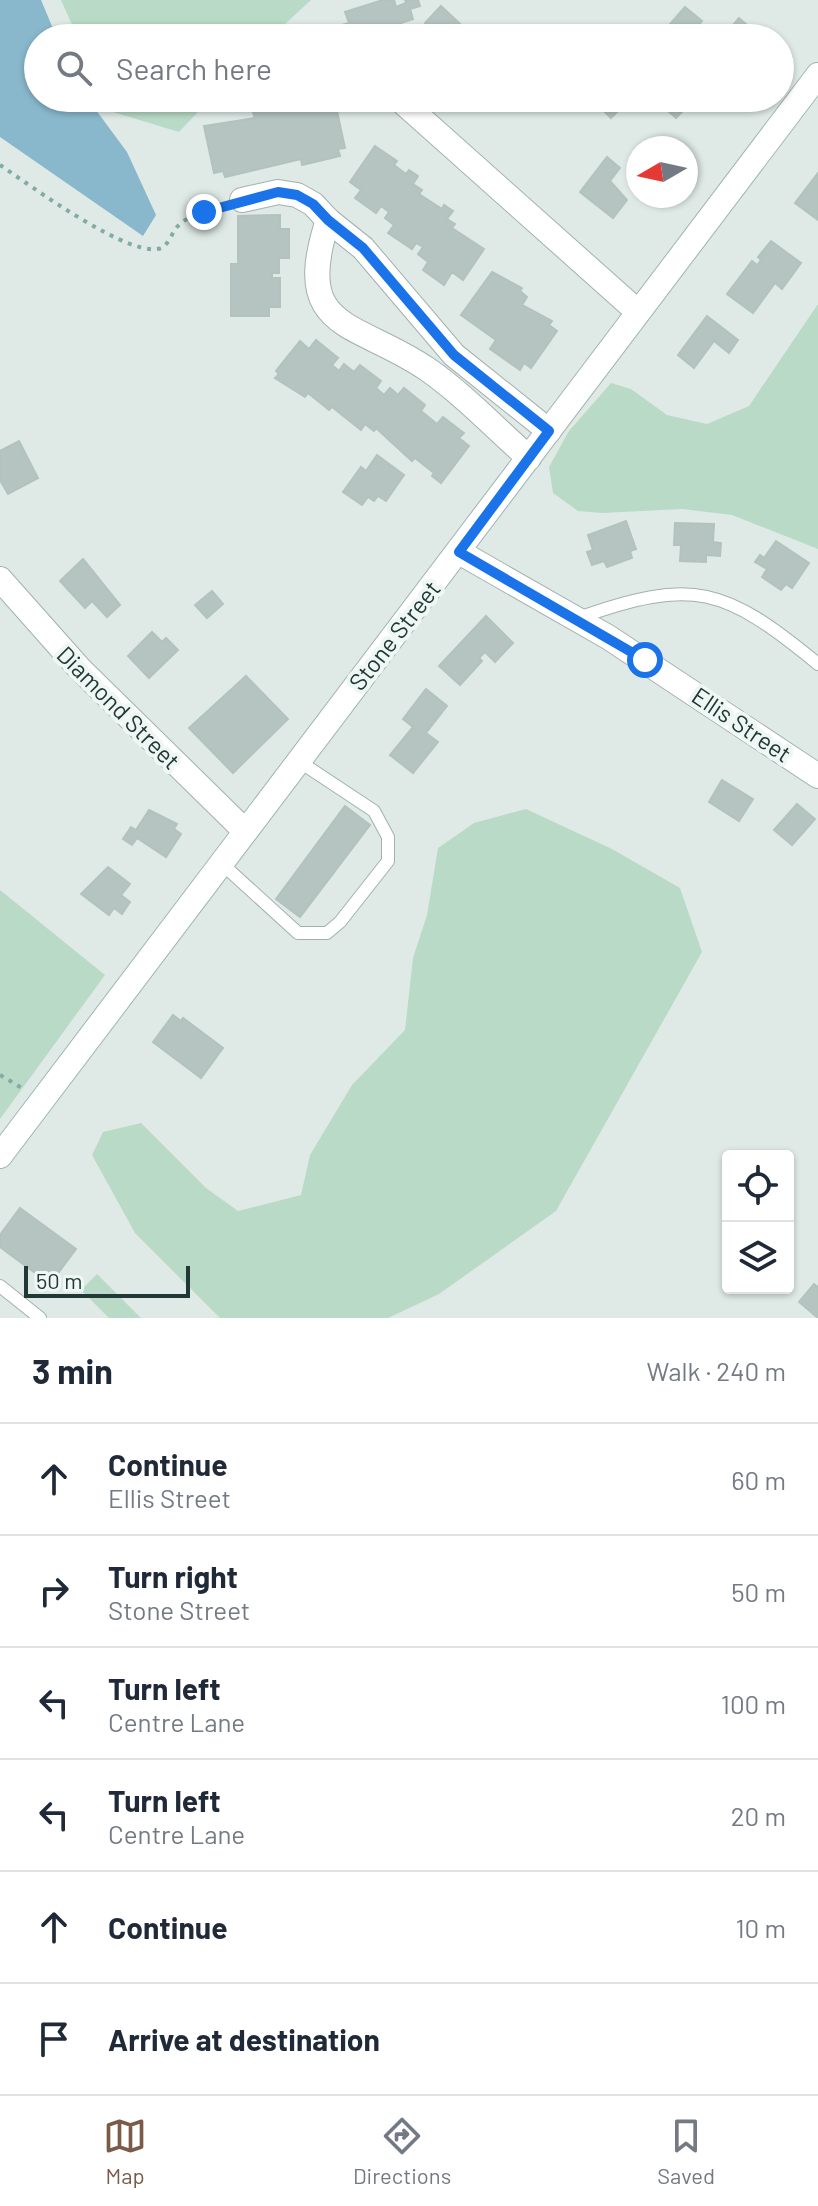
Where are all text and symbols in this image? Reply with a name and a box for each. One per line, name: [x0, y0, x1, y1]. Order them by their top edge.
search box: [24, 24, 794, 112]
icon: search: [52, 46, 96, 90]
text: Search here: [116, 50, 272, 86]
north arrow: [626, 136, 698, 208]
route end: [186, 194, 222, 230]
street label: Stone Street: [342, 574, 446, 696]
street label: Diamond Street: [51, 639, 187, 775]
route start: [627, 642, 663, 678]
street label: Ellis Street: [687, 680, 797, 768]
map controls: [722, 1150, 794, 1294]
button: locate: [722, 1150, 794, 1222]
button: layers: [722, 1222, 794, 1294]
scale bar: [24, 1262, 190, 1298]
text: 50 m: [36, 1267, 82, 1293]
text: 3 min: [32, 1350, 113, 1391]
text: Walk · 240 m: [647, 1355, 786, 1386]
text: Continue: [108, 1446, 228, 1482]
icon: ahead: [32, 1457, 76, 1501]
text: 60 m: [731, 1464, 786, 1495]
text: Ellis Street: [108, 1482, 231, 1513]
text: Turn right: [108, 1558, 238, 1594]
icon: right: [32, 1569, 76, 1613]
text: 50 m: [731, 1576, 786, 1607]
text: Stone Street: [108, 1594, 250, 1625]
text: Turn left: [108, 1670, 221, 1706]
icon: left: [32, 1681, 76, 1725]
text: 100 m: [721, 1688, 786, 1719]
text: Centre Lane: [108, 1706, 245, 1737]
text: Turn left: [108, 1782, 221, 1818]
icon: left: [32, 1793, 76, 1837]
text: 20 m: [731, 1800, 786, 1831]
text: Centre Lane: [108, 1818, 245, 1849]
icon: ahead: [32, 1905, 76, 1949]
text: Continue: [108, 1909, 228, 1945]
text: 10 m: [736, 1912, 786, 1943]
icon: arrive: [32, 2017, 76, 2061]
text: Arrive at destination: [108, 2021, 380, 2057]
tab: Map: [103, 2114, 147, 2188]
tab: Directions: [353, 2114, 451, 2188]
tab: Saved: [657, 2114, 715, 2188]

